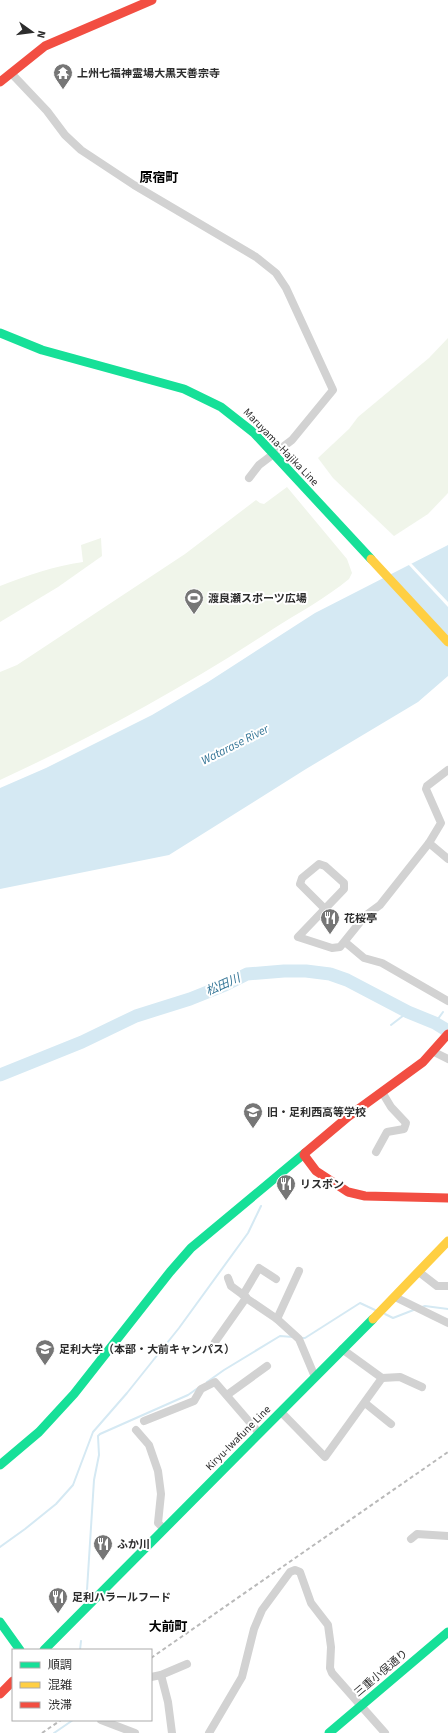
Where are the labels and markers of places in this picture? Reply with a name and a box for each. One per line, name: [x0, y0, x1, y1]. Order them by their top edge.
temple icon: 上州七福神霊場大黒天善宗寺: [52, 62, 74, 90]
place label: 上州七福神霊場大黒天善宗寺: [77, 66, 220, 81]
sports icon: 渡良瀬スポーツ広場: [183, 587, 205, 615]
place label: 渡良瀬スポーツ広場: [208, 591, 307, 606]
restaurant icon: 花桜亭: [319, 907, 341, 935]
place label: 花桜亭: [344, 911, 377, 926]
school or university icon: 旧・足利西高等学校: [242, 1101, 264, 1129]
place label: 旧・足利西高等学校: [267, 1105, 366, 1120]
restaurant icon: リスボン: [275, 1173, 297, 1201]
place label: リスボン: [300, 1177, 344, 1192]
school or university icon: 足利大学（本部・大前キャンパス）: [34, 1338, 56, 1366]
place label: 足利大学（本部・大前キャンパス）: [59, 1342, 235, 1357]
restaurant icon: ふか川: [92, 1533, 114, 1561]
place label: ふか川: [117, 1537, 150, 1552]
restaurant icon: 足利ハラールフード: [47, 1586, 69, 1614]
place label: 足利ハラールフード: [72, 1590, 171, 1605]

